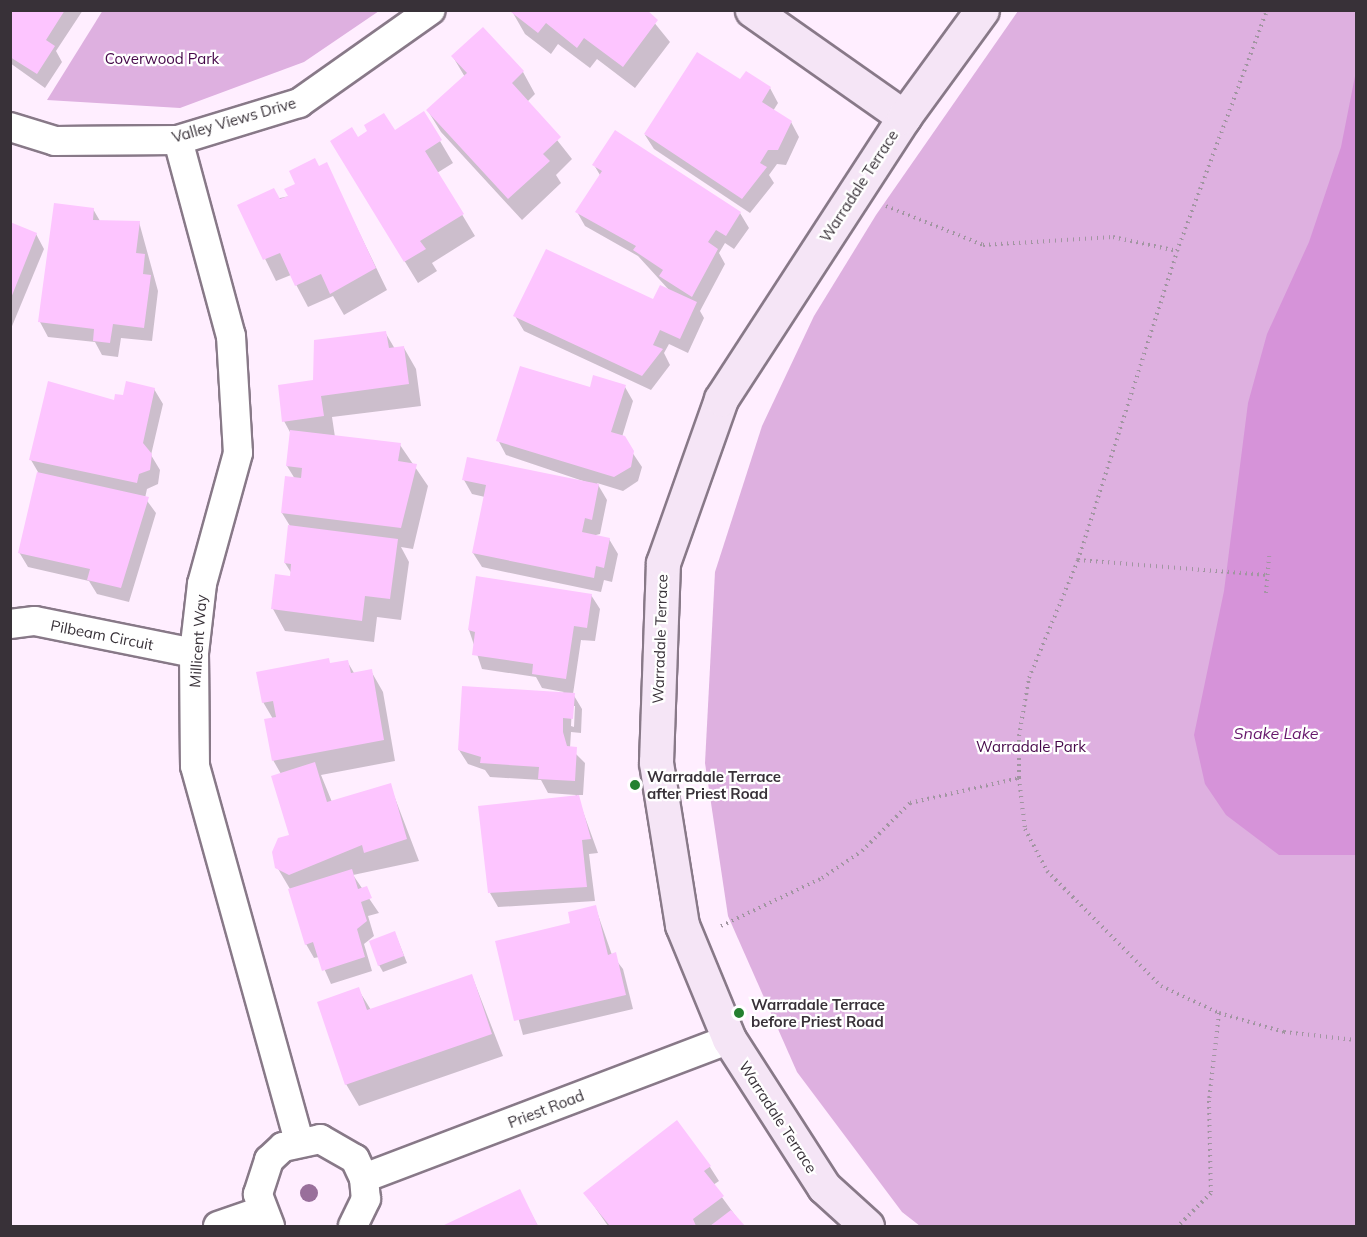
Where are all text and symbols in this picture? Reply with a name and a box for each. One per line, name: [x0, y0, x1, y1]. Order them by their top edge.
park label: Coverwood Park: [105, 50, 219, 68]
street label: Valley Views Drive: [170, 94, 298, 146]
street label: Warradale Terrace: [816, 127, 902, 245]
street label: Warradale Terrace: [649, 574, 671, 704]
street label: Millicent Way: [186, 594, 210, 688]
street label: Pilbeam Circuit: [49, 616, 155, 654]
water label: Snake Lake: [1234, 723, 1318, 743]
park label: Warradale Park: [976, 738, 1086, 756]
place label: Warradale Terrace after Priest Road: [647, 767, 781, 802]
marker: Warradale Terrace after Priest Road: [628, 778, 642, 792]
place label: Warradale Terrace before Priest Road: [751, 995, 885, 1030]
marker: Warradale Terrace before Priest Road: [732, 1006, 746, 1020]
street label: Warradale Terrace: [735, 1058, 821, 1176]
street label: Priest Road: [505, 1086, 587, 1132]

